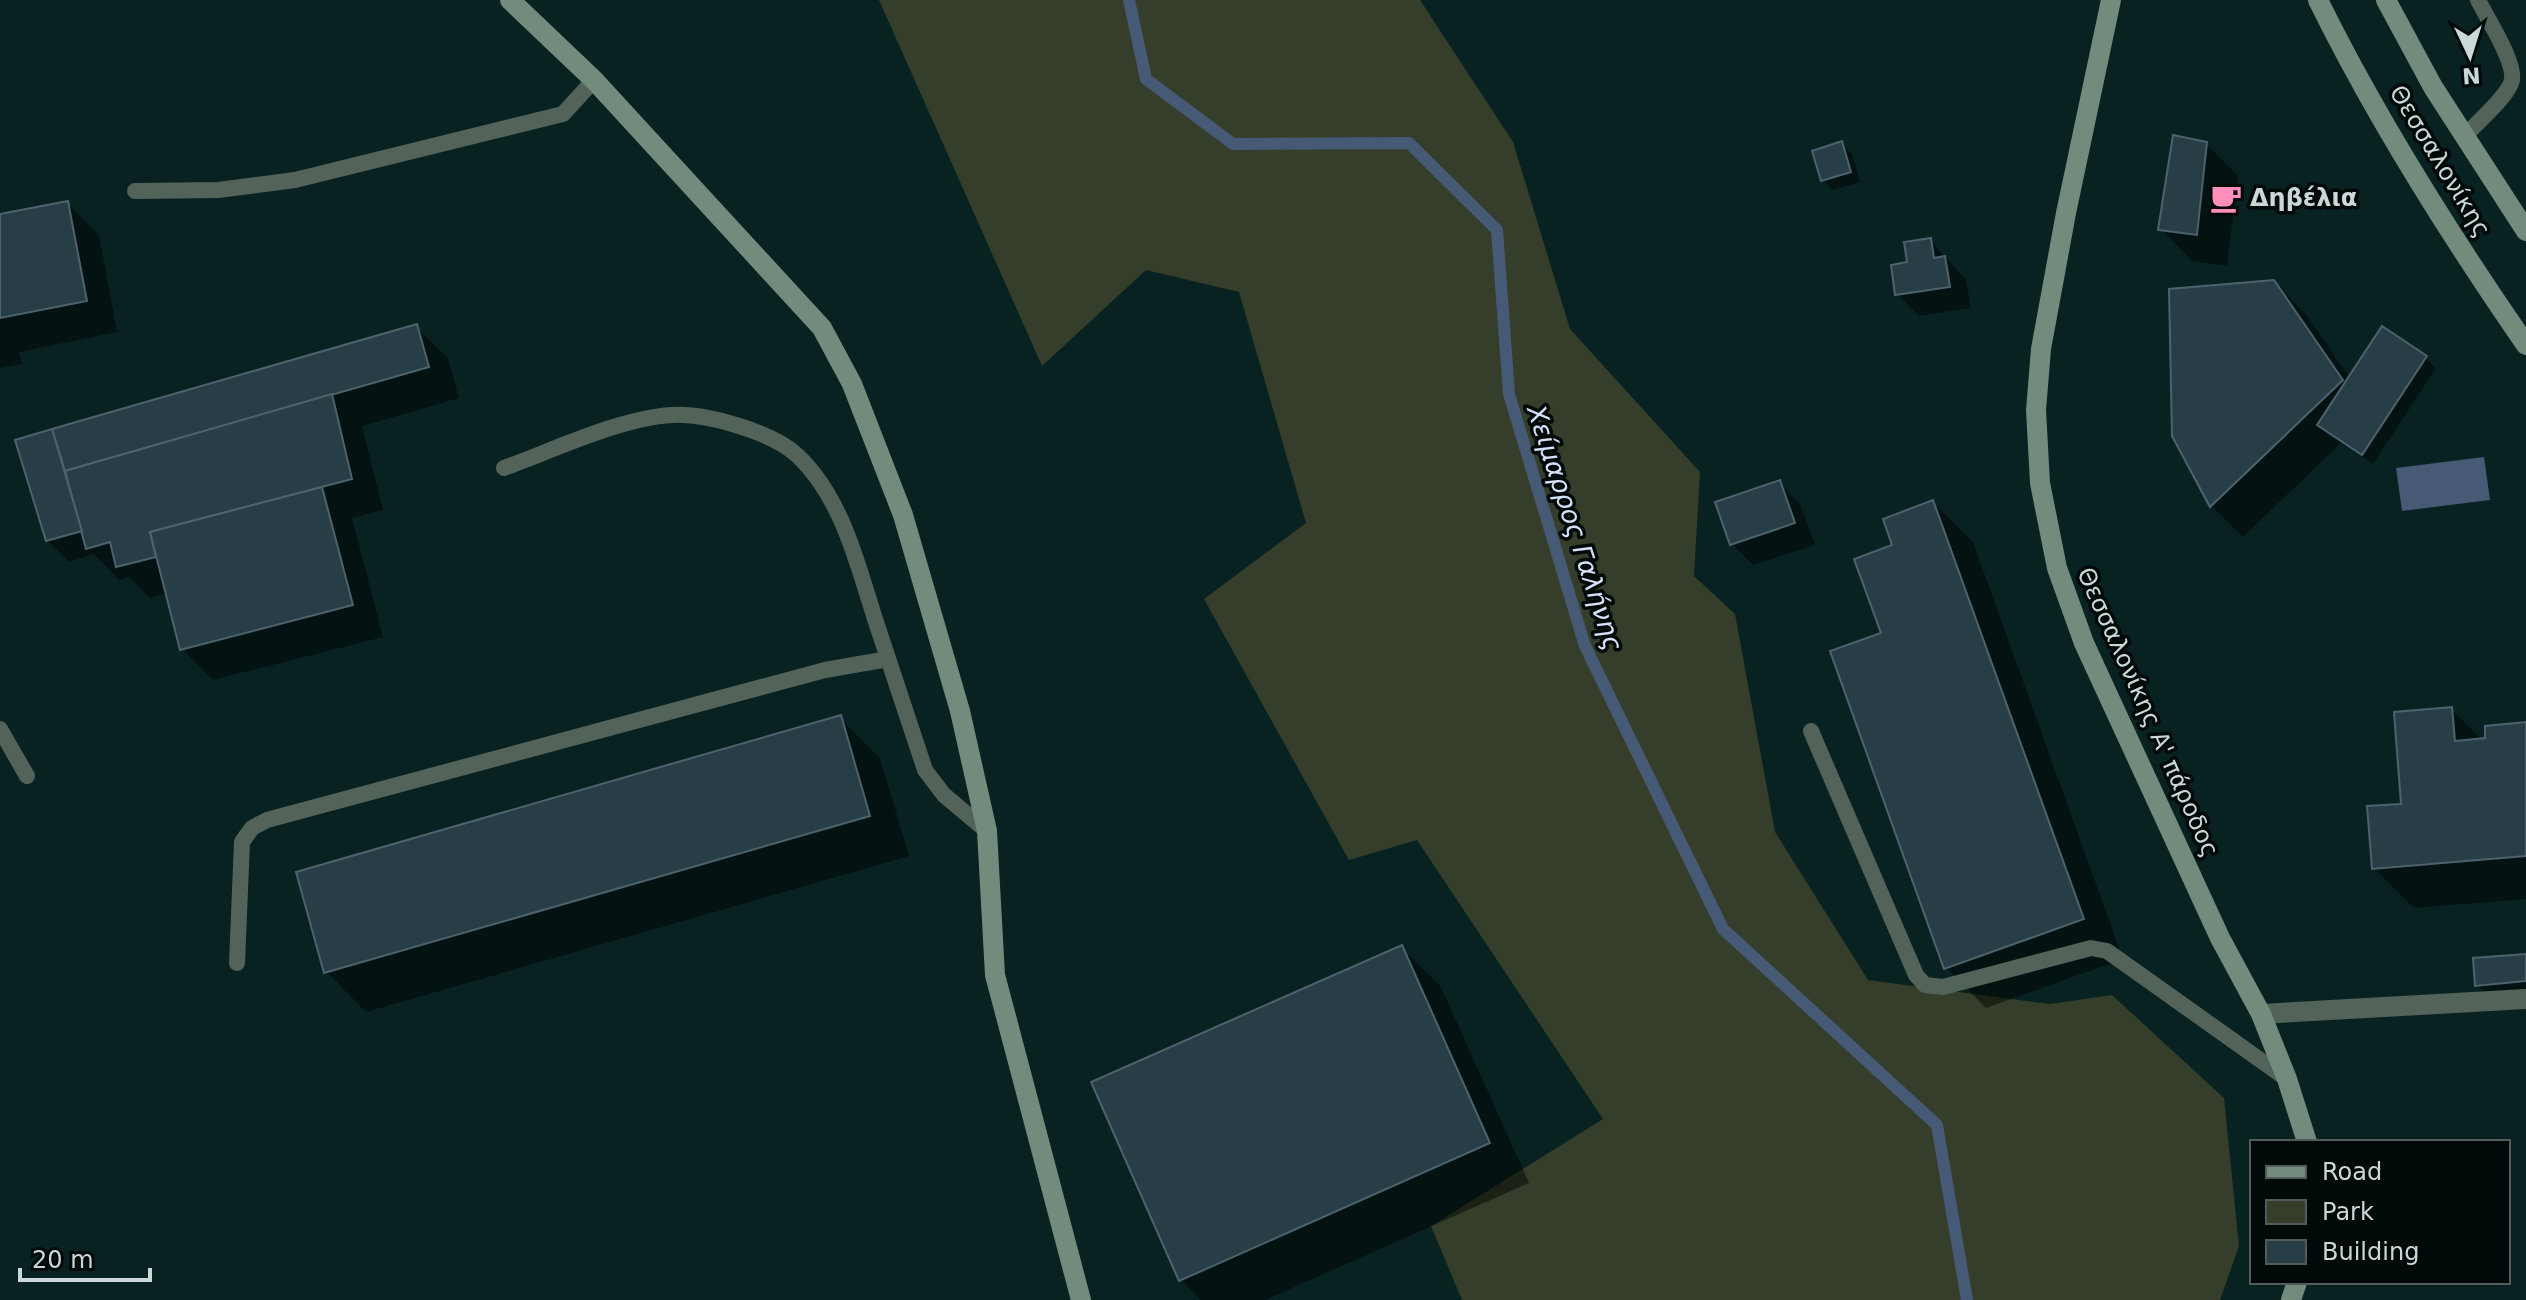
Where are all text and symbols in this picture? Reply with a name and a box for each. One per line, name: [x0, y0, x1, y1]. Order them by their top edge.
north arrow: [2430, 16, 2510, 96]
text: N: [2461, 62, 2481, 89]
street label: Θεσσαλονίκης: [2384, 80, 2496, 242]
cafe icon: Δηβέλια: [2209, 181, 2243, 215]
place label: Δηβέλια: [2250, 184, 2357, 212]
water label: Χείμαρρος Γαλήνης: [1520, 399, 1629, 655]
street label: Θεσσαλονίκης Α' πάροδος: [2071, 563, 2225, 861]
legend: [2250, 1140, 2510, 1284]
text: Road: [2322, 1158, 2382, 1186]
text: Park: [2322, 1198, 2374, 1226]
scale bar: [20, 1232, 150, 1282]
text: Building: [2322, 1238, 2419, 1266]
text: 20 m: [32, 1246, 94, 1274]

